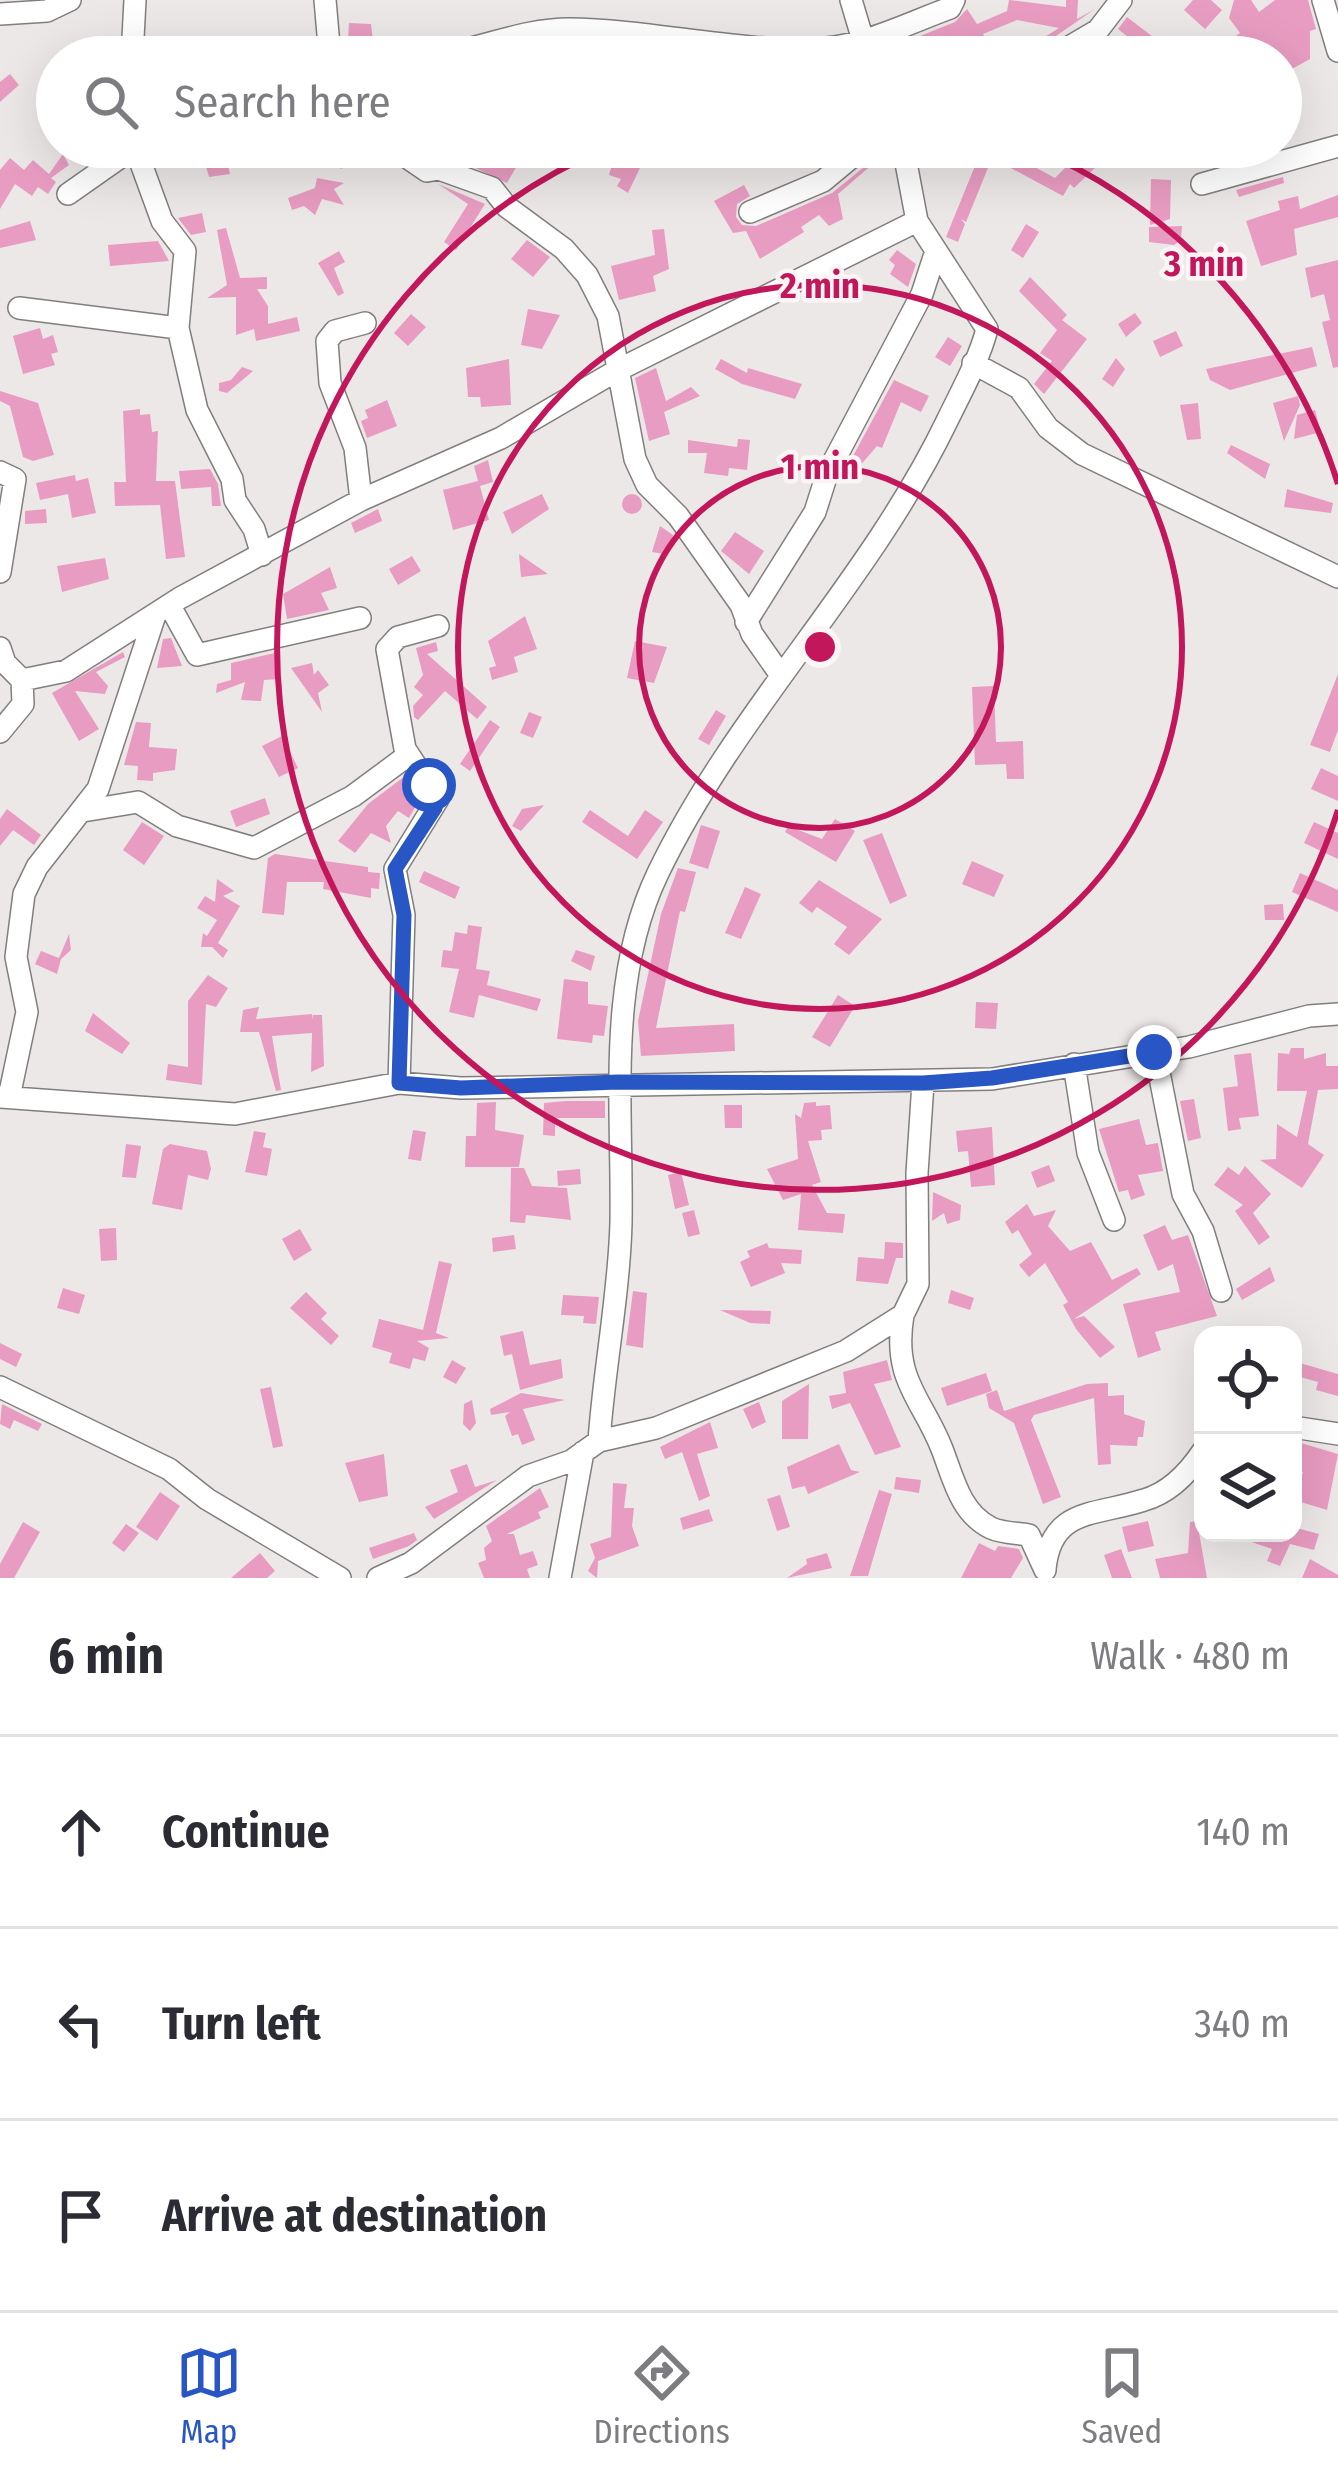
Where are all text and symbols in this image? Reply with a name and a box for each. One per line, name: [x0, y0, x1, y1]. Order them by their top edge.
search box: [36, 36, 1302, 168]
icon: search: [78, 69, 144, 135]
text: Search here: [174, 75, 391, 129]
text: 3 min: [1163, 242, 1244, 286]
text: 2 min: [779, 264, 860, 308]
text: 1 min: [781, 445, 859, 489]
centre of rings: [799, 626, 841, 668]
route start: [402, 758, 456, 812]
route end: [1127, 1025, 1181, 1079]
map controls: [1194, 1326, 1302, 1542]
button: locate: [1194, 1326, 1302, 1434]
button: layers: [1194, 1434, 1302, 1542]
text: 6 min: [48, 1625, 164, 1687]
text: Walk · 480 m: [1090, 1633, 1290, 1679]
icon: ahead: [48, 1799, 114, 1865]
text: Continue: [162, 1805, 330, 1859]
text: 140 m: [1196, 1809, 1290, 1855]
icon: left: [48, 1991, 114, 2057]
text: Turn left: [162, 1997, 321, 2051]
text: 340 m: [1194, 2001, 1290, 2047]
icon: arrive: [48, 2183, 114, 2249]
text: Arrive at destination: [162, 2189, 547, 2243]
tab: Map: [176, 2340, 242, 2452]
tab: Directions: [593, 2340, 730, 2452]
tab: Saved: [1082, 2340, 1162, 2452]

